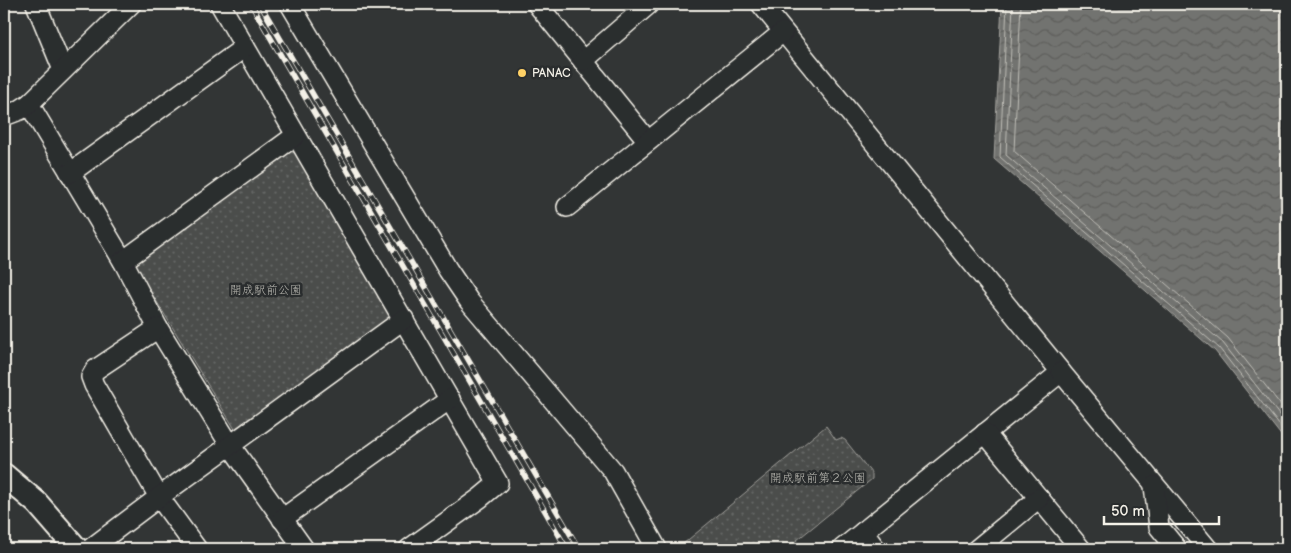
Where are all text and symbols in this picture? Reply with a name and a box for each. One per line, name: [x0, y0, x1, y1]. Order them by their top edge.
place label: PANAC: [532, 66, 571, 81]
marker: PANAC: [516, 67, 528, 79]
park label: 開成駅前公園: [230, 283, 302, 298]
park label: 開成駅前第２公園: [770, 471, 866, 486]
scale bar: [1104, 493, 1218, 525]
text: 50 m: [1111, 502, 1145, 521]

